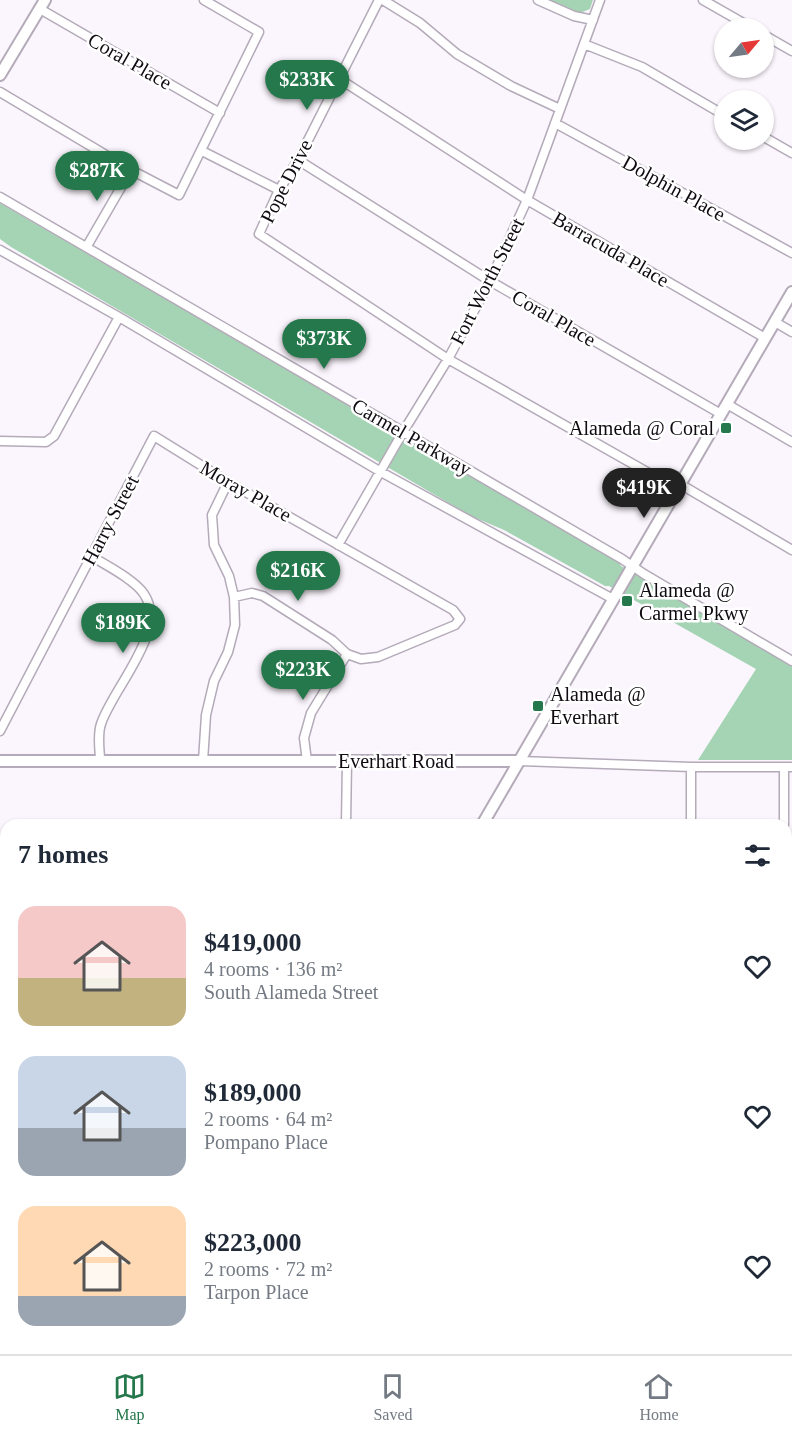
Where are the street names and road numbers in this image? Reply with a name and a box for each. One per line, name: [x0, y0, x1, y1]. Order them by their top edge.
street label: Coral Place: [84, 28, 176, 94]
street label: Pope Drive: [256, 136, 317, 227]
street label: Dolphin Place: [618, 151, 729, 226]
street label: Barracuda Place: [549, 207, 673, 291]
street label: Fort Worth Street: [446, 214, 529, 348]
street label: Coral Place: [508, 285, 600, 351]
street label: Carmel Parkway: [348, 394, 475, 481]
street label: Moray Place: [196, 456, 296, 527]
street label: Harry Street: [77, 471, 144, 569]
street label: Everhart Road: [338, 750, 454, 772]

